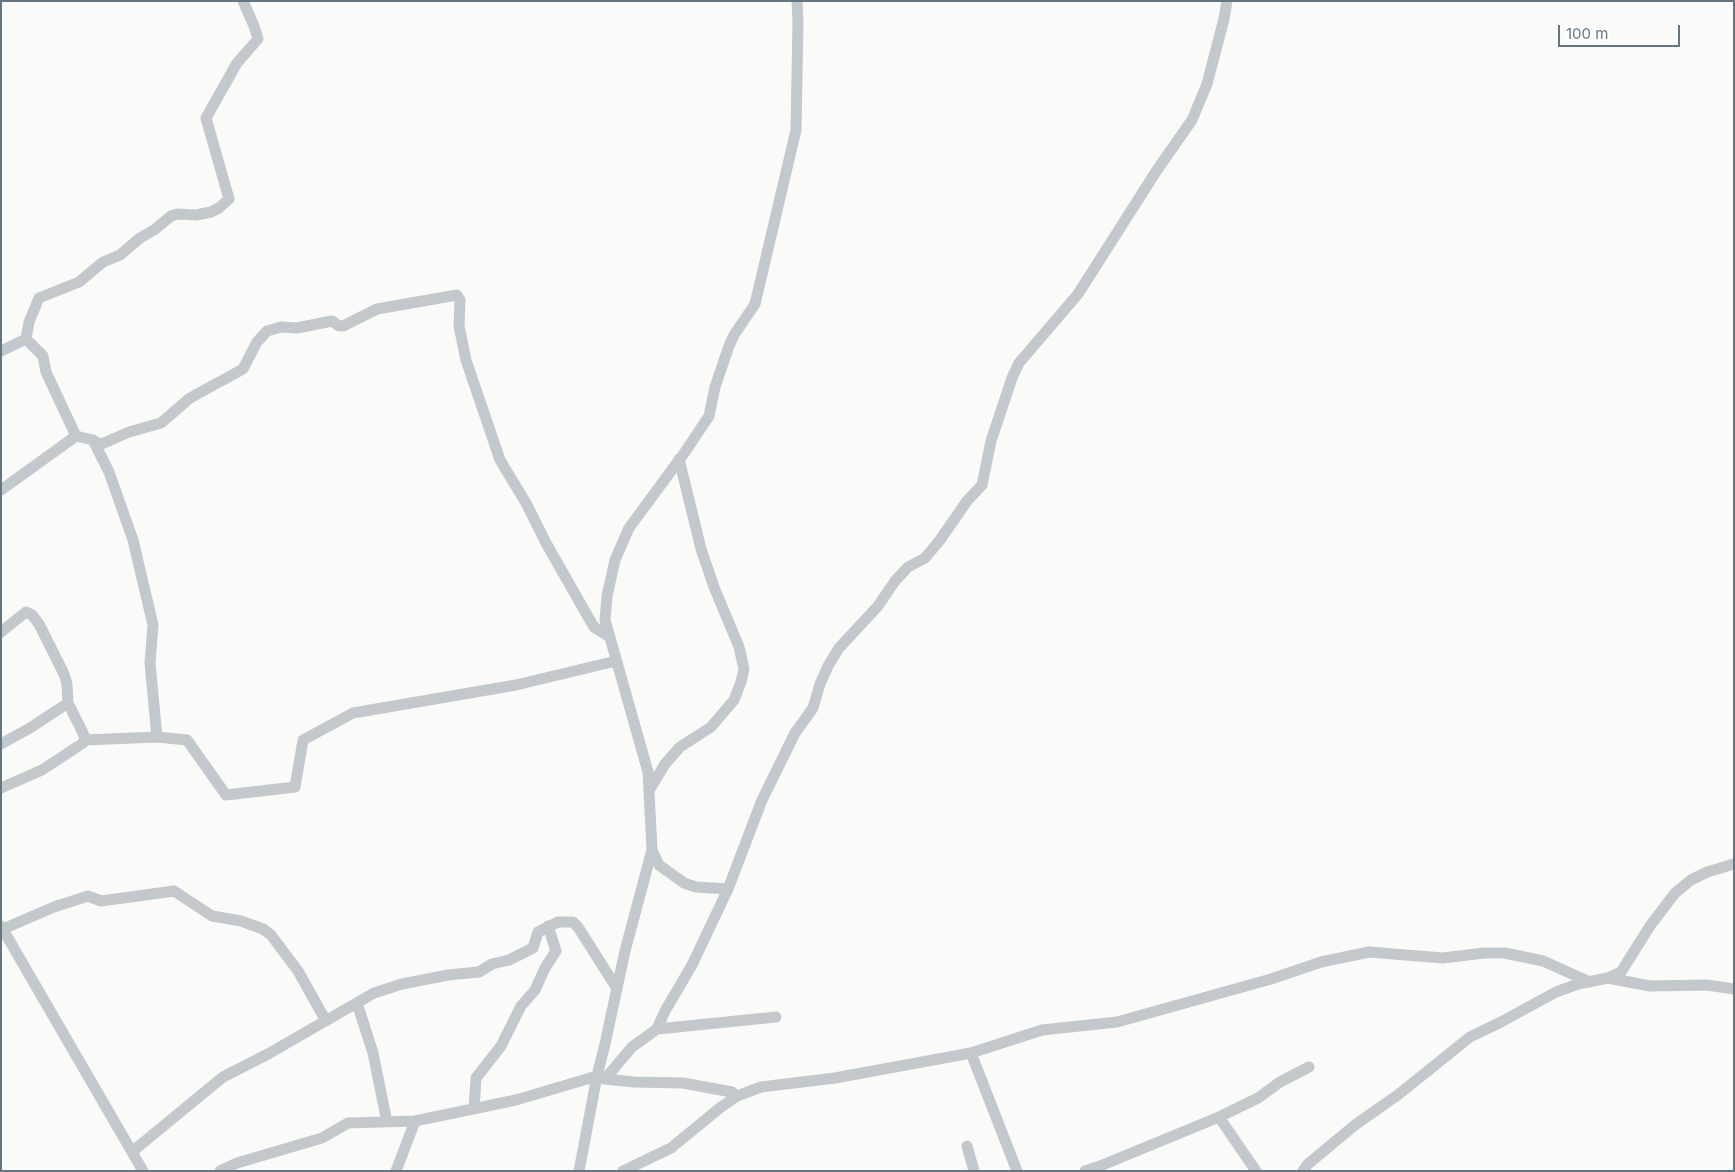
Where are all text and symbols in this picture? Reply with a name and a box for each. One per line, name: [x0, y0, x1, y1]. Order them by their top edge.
scale bar: [1560, 15, 1682, 47]
text: 100 m: [1566, 24, 1608, 43]

